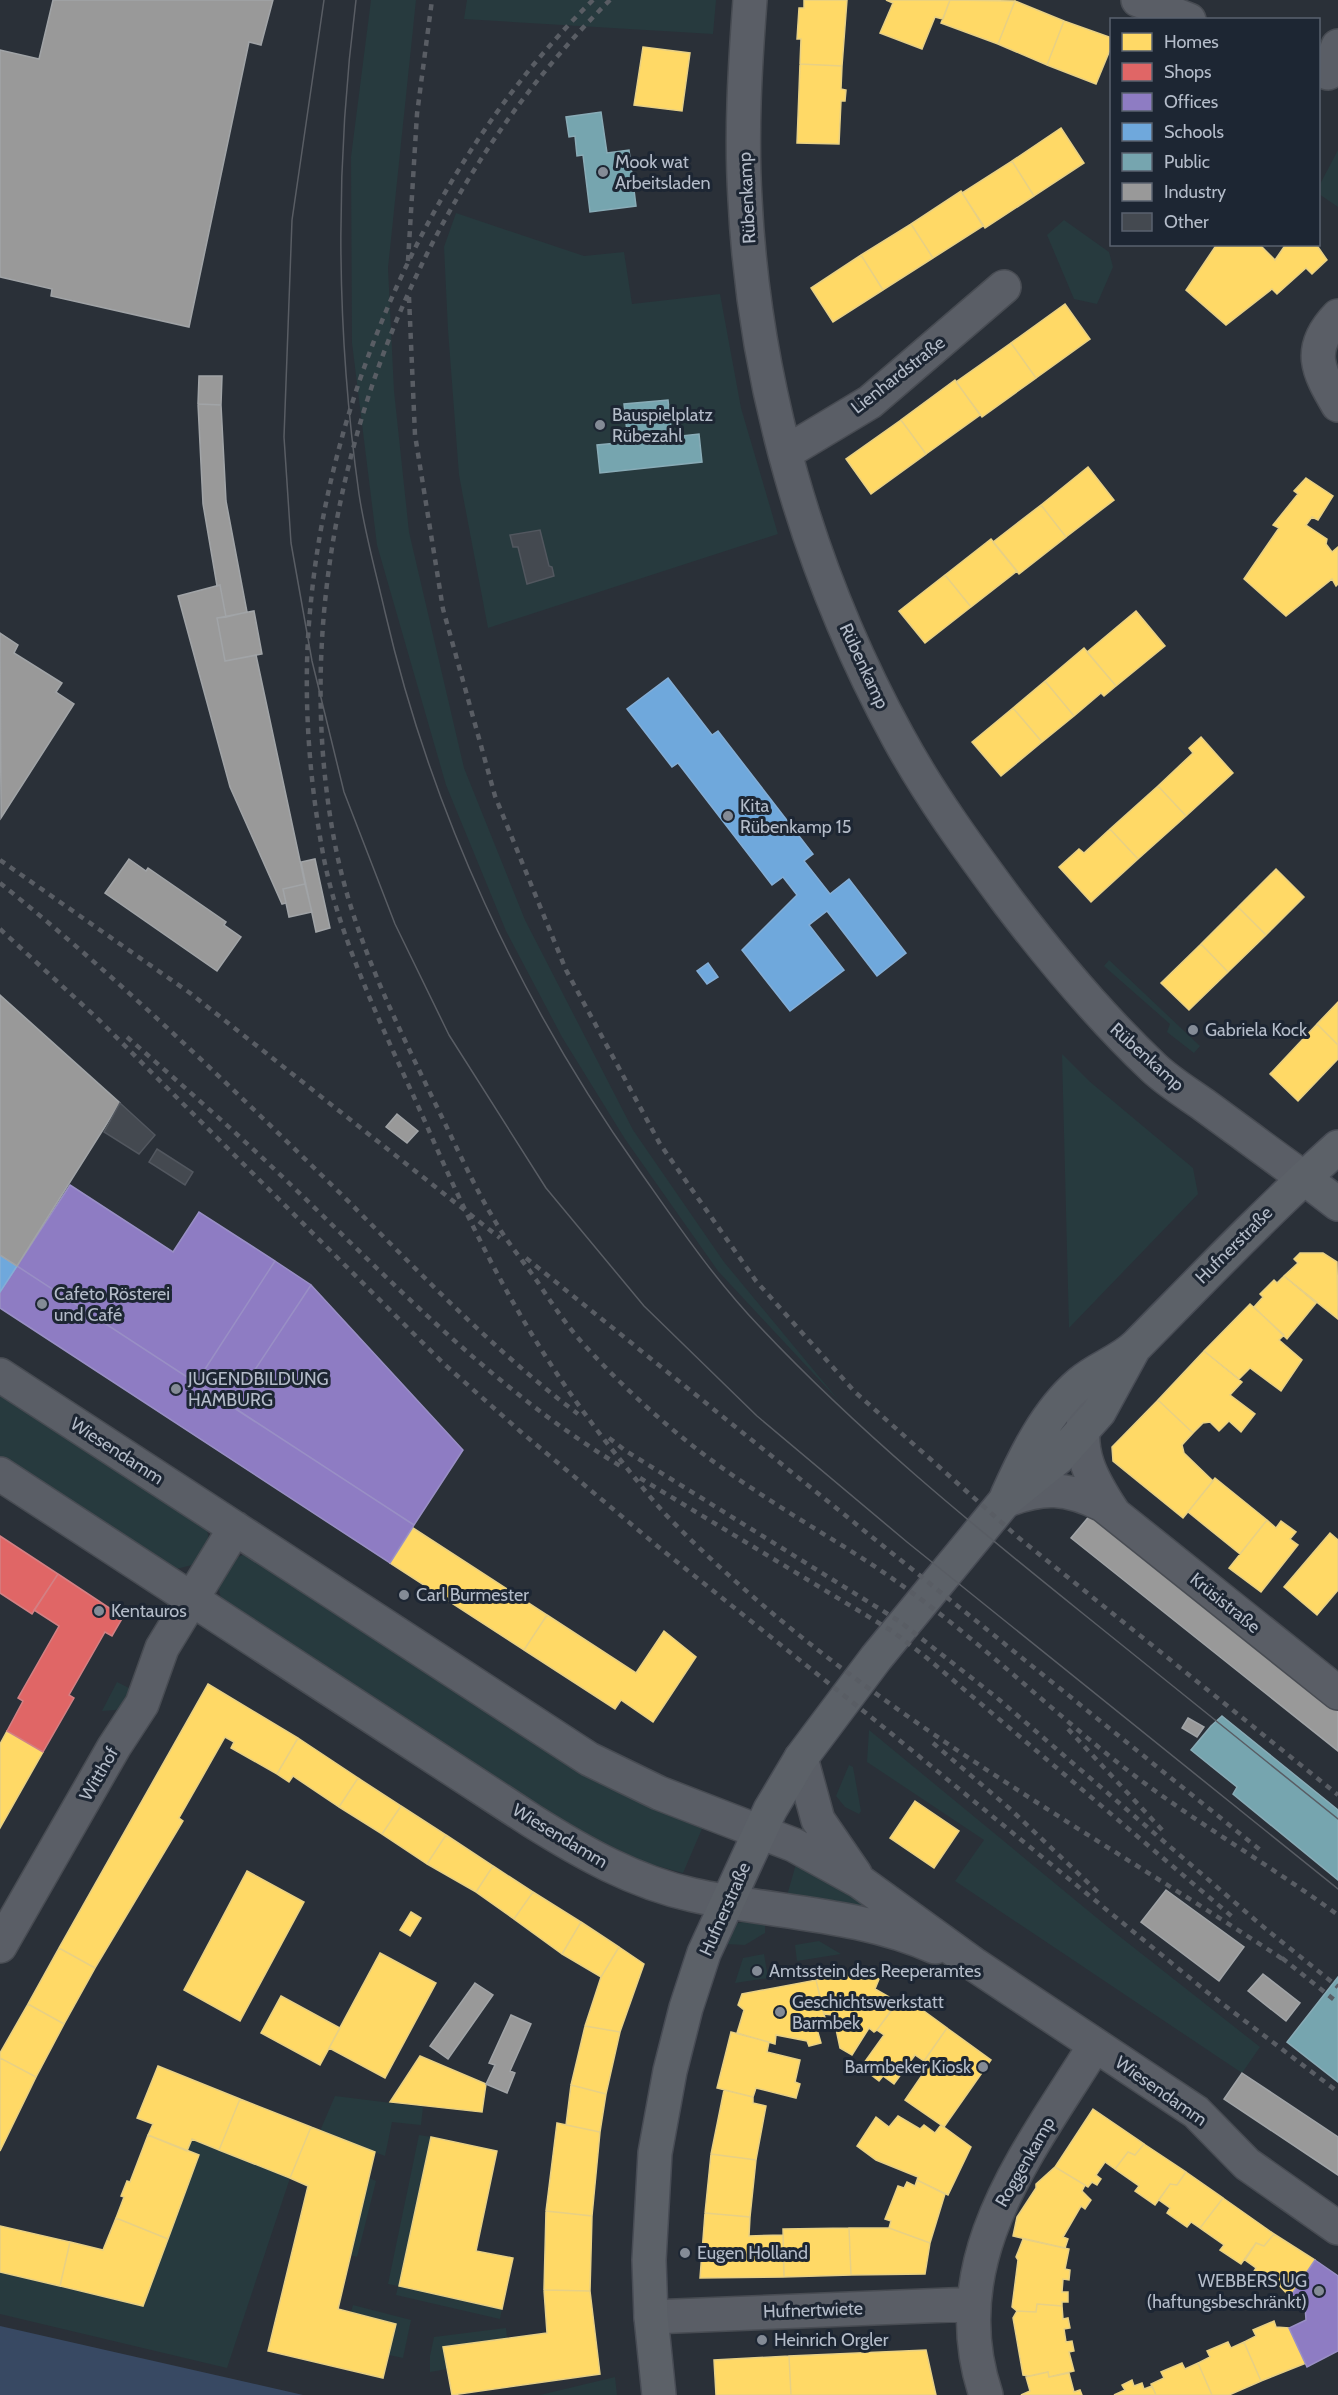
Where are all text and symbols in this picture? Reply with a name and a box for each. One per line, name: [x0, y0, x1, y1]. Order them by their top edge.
legend: [1110, 18, 1320, 246]
text: Homes: [1164, 31, 1219, 53]
text: Shops: [1164, 61, 1212, 83]
text: Offices: [1164, 91, 1218, 113]
text: Schools: [1164, 121, 1224, 143]
place label: Mook wat Arbeitsladen: [615, 151, 710, 194]
text: Public: [1164, 151, 1210, 173]
street label: Rübenkamp: [734, 152, 760, 244]
marker: Mook wat Arbeitsladen: [596, 165, 610, 179]
text: Industry: [1164, 181, 1226, 203]
text: Other: [1164, 211, 1209, 233]
street label: Lienhardstraße: [847, 331, 949, 419]
place label: Bauspielplatz Rübezahl: [612, 404, 713, 447]
marker: Bauspielplatz Rübezahl: [593, 418, 607, 432]
street label: Rübenkamp: [835, 620, 893, 712]
place label: Kita Rübenkamp 15: [740, 795, 851, 838]
marker: Kita Rübenkamp 15: [721, 809, 735, 823]
street label: Rübenkamp: [1106, 1018, 1188, 1096]
place label: Gabriela Kock: [1205, 1019, 1308, 1041]
marker: Gabriela Kock: [1186, 1023, 1200, 1037]
street label: Hufnerstraße: [1191, 1202, 1277, 1288]
place label: Cafeto Rösterei und Café: [54, 1283, 170, 1326]
marker: Cafeto Rösterei und Café: [35, 1297, 49, 1311]
place label: JUGENDBILDUNG HAMBURG: [187, 1368, 329, 1411]
marker: JUGENDBILDUNG HAMBURG: [169, 1382, 183, 1396]
street label: Wiesendamm: [66, 1413, 168, 1489]
street label: Krüsistraße: [1186, 1568, 1264, 1638]
place label: Carl Burmester: [416, 1584, 529, 1606]
marker: Carl Burmester: [397, 1588, 411, 1602]
place label: Kentauros: [111, 1600, 187, 1622]
marker: Kentauros: [92, 1604, 106, 1618]
street label: Witthof: [75, 1743, 123, 1805]
street label: Wiesendamm: [509, 1799, 611, 1873]
street label: Hufnerstraße: [695, 1859, 755, 1959]
place label: Amtsstein des Reeperamtes: [769, 1960, 981, 1982]
marker: Amtsstein des Reeperamtes: [750, 1964, 764, 1978]
place label: Geschichtswerkstatt Barmbek: [792, 1991, 944, 2034]
marker: Geschichtswerkstatt Barmbek: [773, 2005, 787, 2019]
street label: Wiesendamm: [1111, 2051, 1211, 2131]
place label: Barmbeker Kiosk: [844, 2056, 972, 2078]
marker: Barmbeker Kiosk: [976, 2060, 990, 2074]
street label: Roggenkamp: [990, 2113, 1060, 2211]
place label: Eugen Holland: [697, 2242, 808, 2264]
marker: Eugen Holland: [678, 2246, 692, 2260]
place label: WEBBERS UG (haftungsbeschränkt): [1147, 2270, 1307, 2313]
marker: WEBBERS UG (haftungsbeschränkt): [1312, 2284, 1326, 2298]
street label: Hufnertwiete: [763, 2297, 863, 2323]
place label: Heinrich Orgler: [774, 2329, 889, 2351]
marker: Heinrich Orgler: [755, 2333, 769, 2347]

